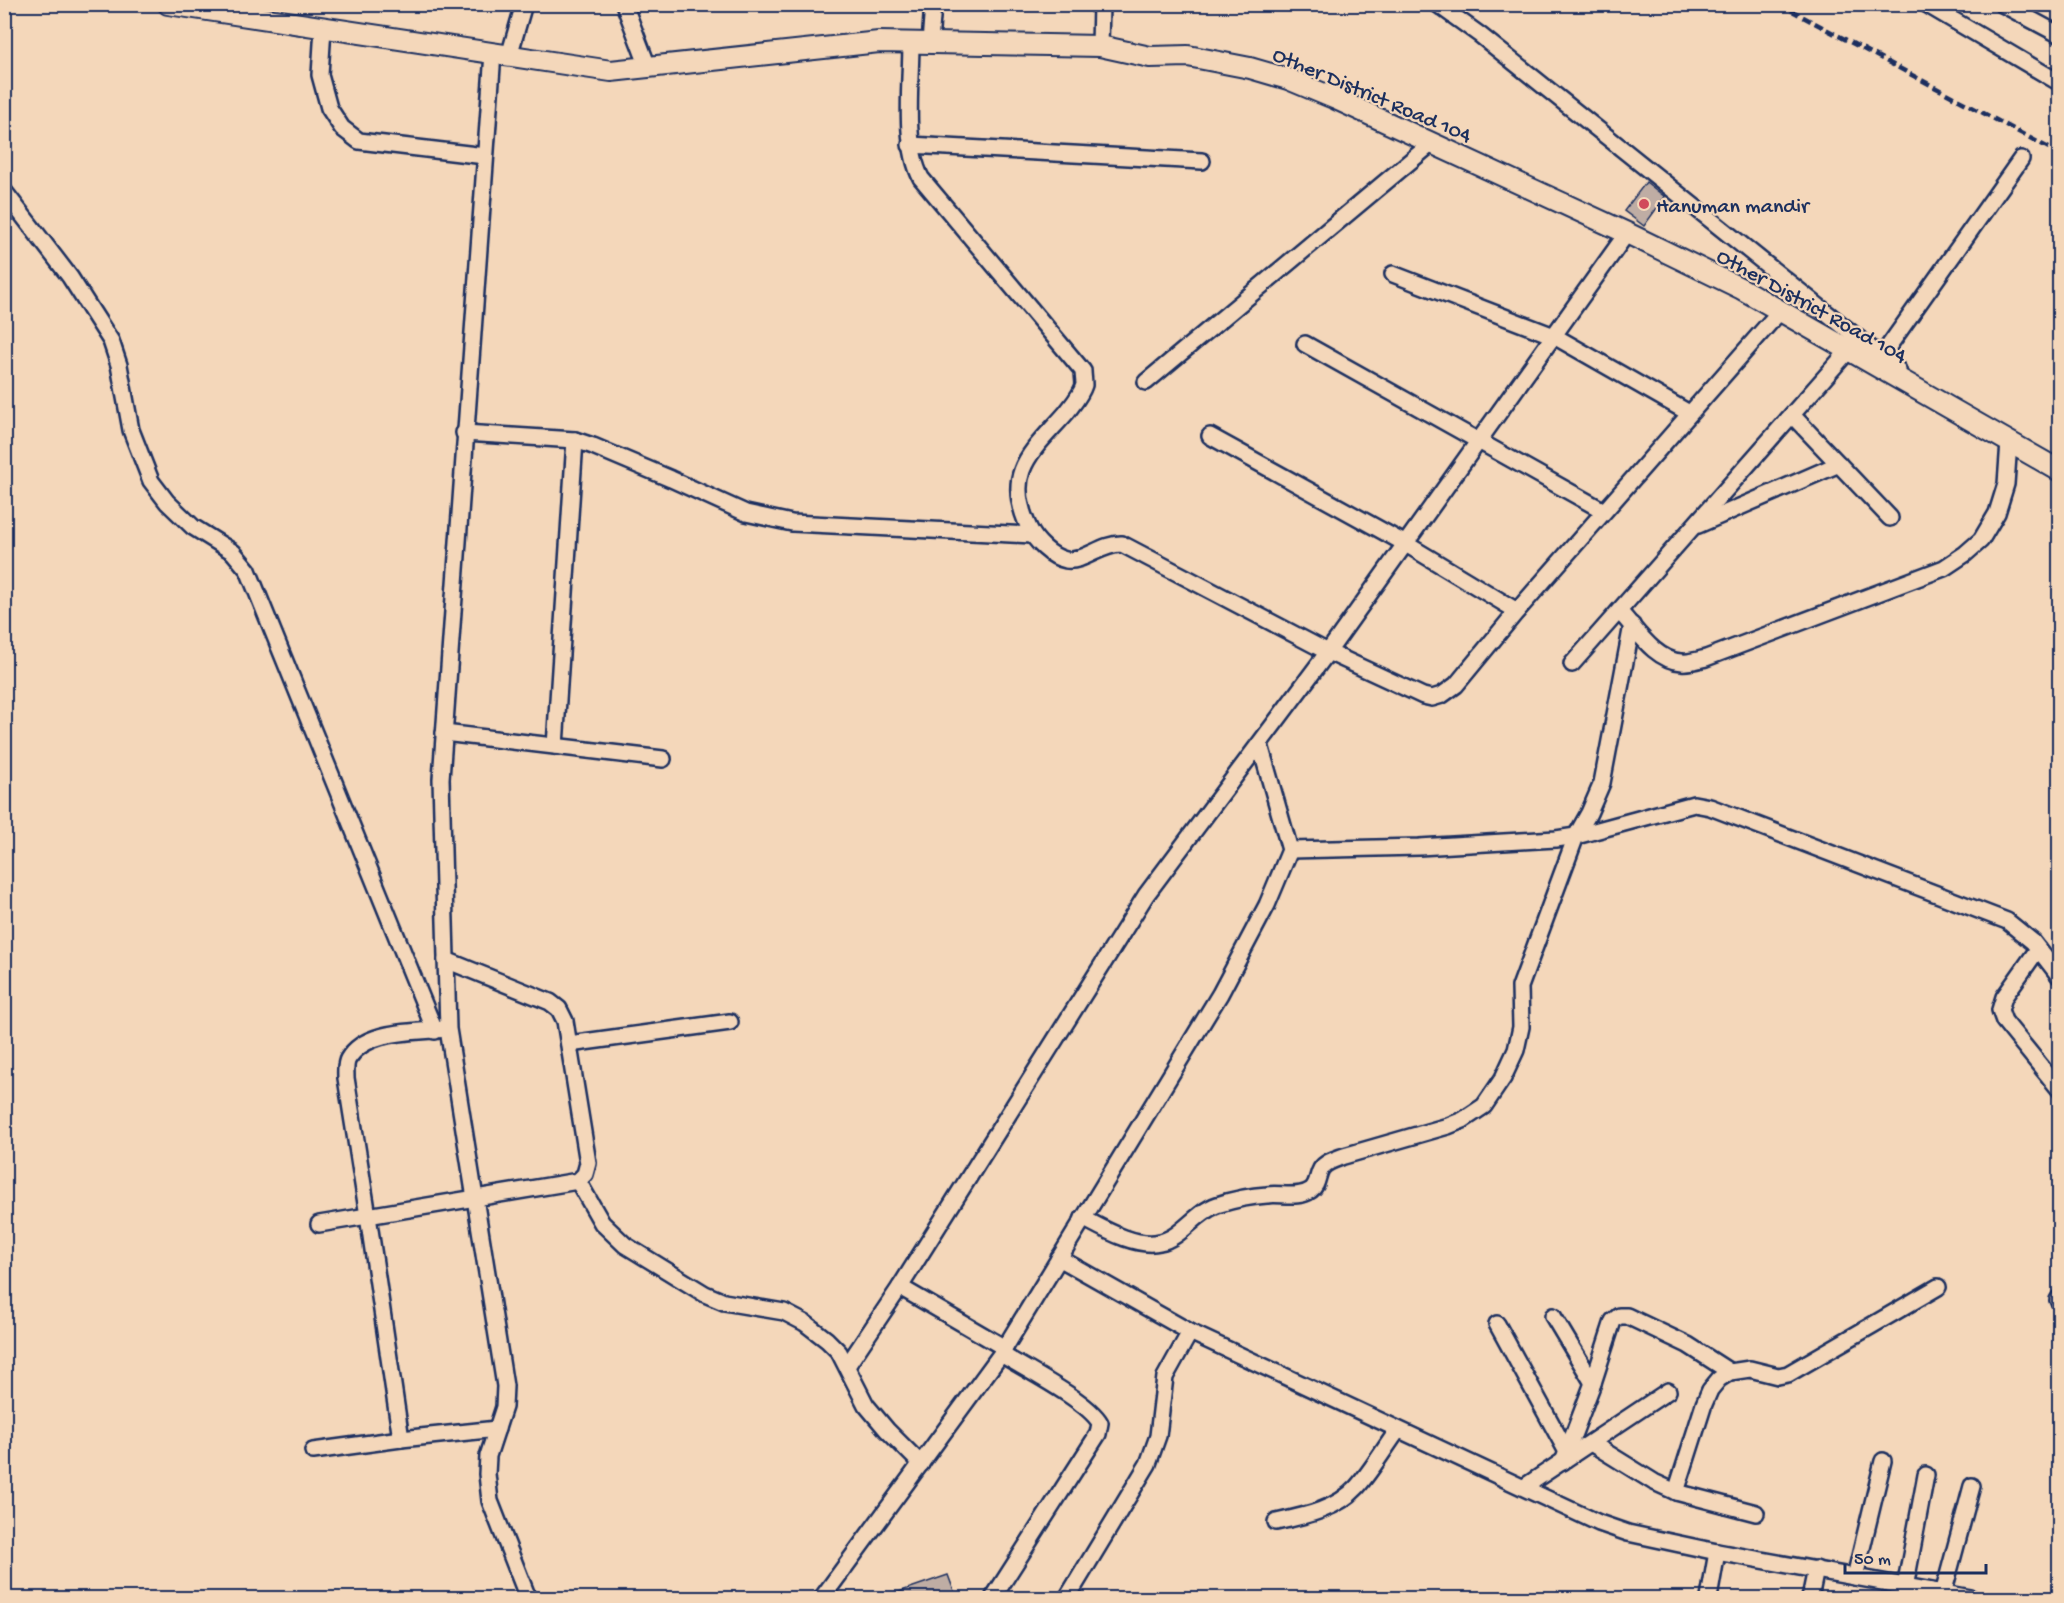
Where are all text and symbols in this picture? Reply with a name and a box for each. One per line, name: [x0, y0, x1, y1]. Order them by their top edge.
street label: Other District Road 104: [1268, 43, 1475, 151]
place label: Hanuman mandir: [1656, 195, 1811, 221]
marker: Hanuman mandir: [1637, 197, 1651, 211]
street label: Other District Road 104: [1711, 244, 1911, 371]
scale bar: [1845, 1537, 1986, 1575]
text: 50 m: [1854, 1550, 1891, 1571]

